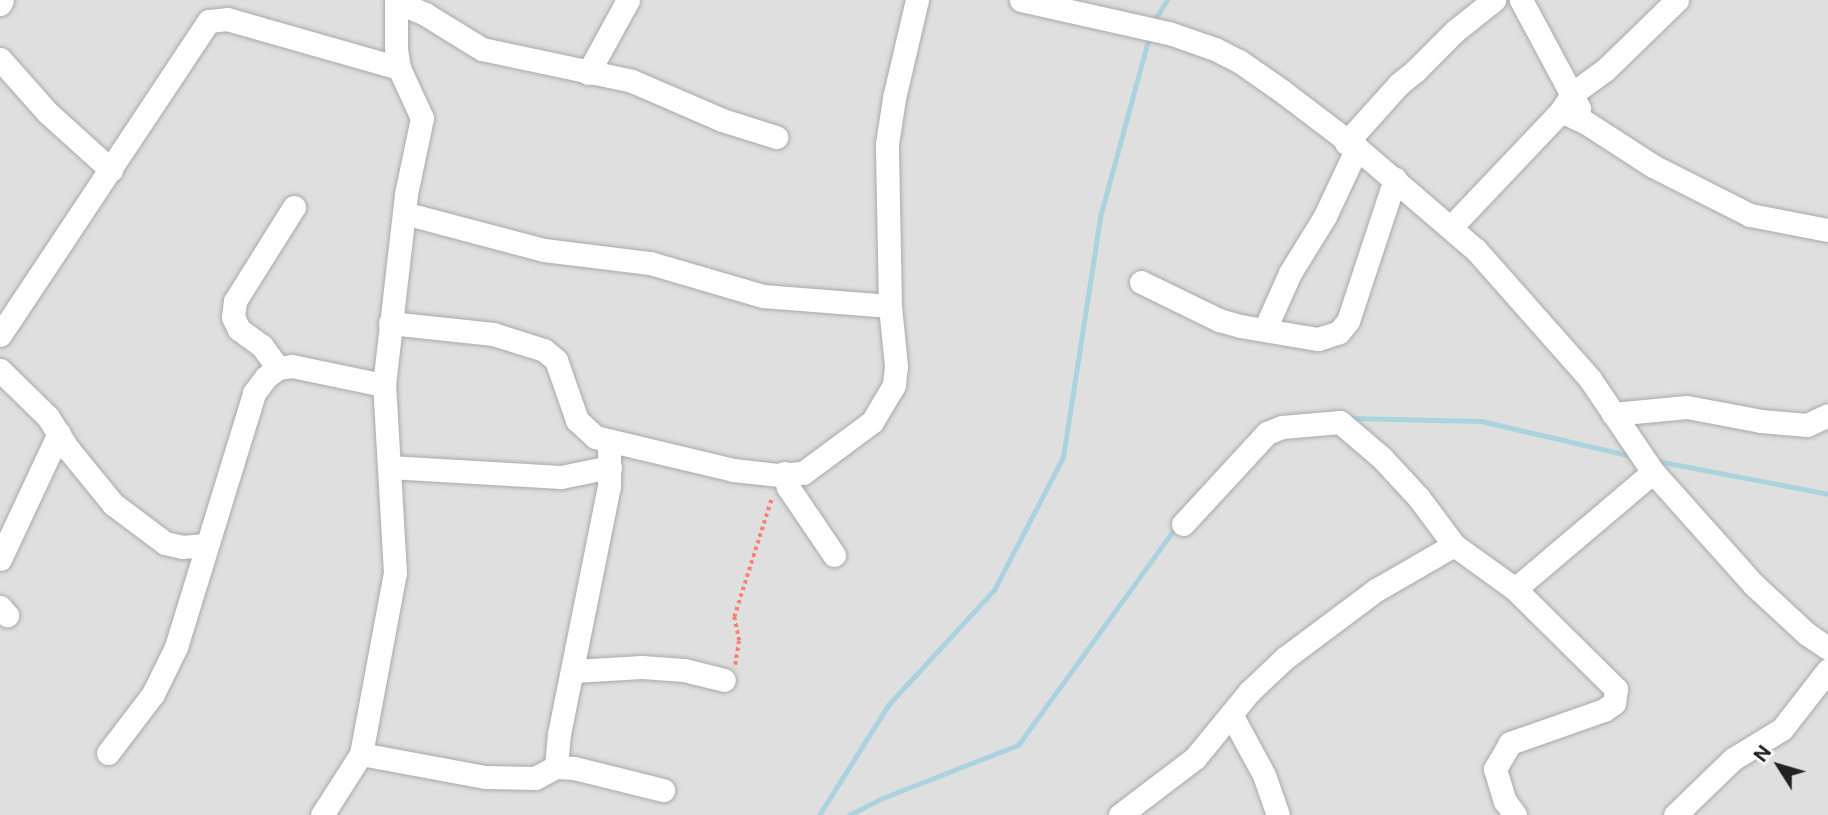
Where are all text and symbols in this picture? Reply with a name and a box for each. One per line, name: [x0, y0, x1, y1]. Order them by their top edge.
north arrow: [1744, 731, 1814, 801]
text: N: [1749, 741, 1775, 766]

